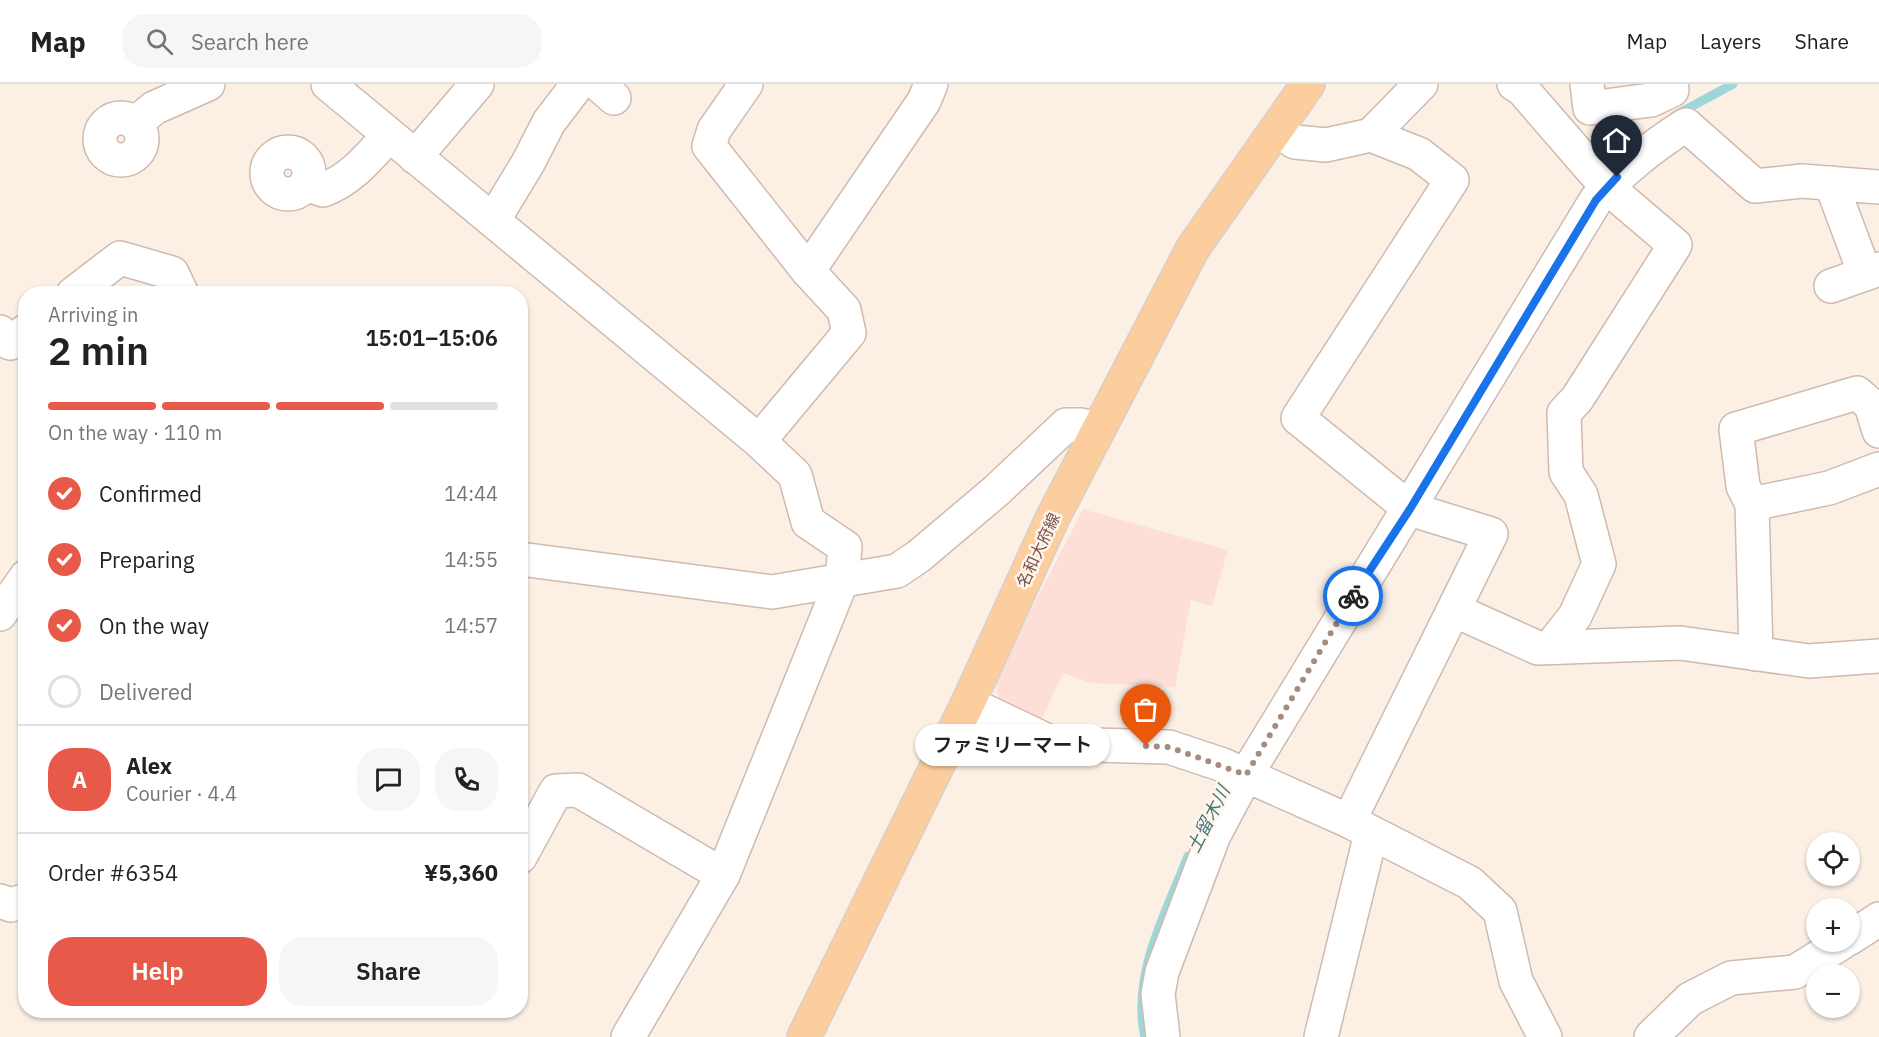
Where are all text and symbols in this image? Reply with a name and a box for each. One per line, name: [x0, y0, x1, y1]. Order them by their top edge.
search box: [122, 14, 542, 68]
text: Map: [30, 23, 86, 60]
icon: search: [143, 25, 176, 58]
text: Search here: [191, 27, 309, 56]
text: Map: [1627, 27, 1667, 55]
text: Layers: [1700, 27, 1762, 55]
text: Share: [1795, 27, 1849, 55]
pin: [1591, 115, 1642, 177]
icon: home: [1600, 124, 1633, 157]
text: Arriving in: [48, 301, 138, 328]
text: 15:01–15:06: [365, 323, 498, 352]
text: 2 min: [48, 325, 149, 376]
text: On the way · 110 m: [48, 419, 222, 446]
icon: check: [48, 477, 81, 510]
text: Confirmed: [99, 479, 202, 508]
text: 14:44: [444, 480, 498, 507]
street label: 名和大府線: [1012, 510, 1064, 590]
icon: check: [48, 543, 81, 576]
text: Preparing: [99, 545, 194, 574]
text: 14:55: [444, 546, 498, 573]
courier: [1323, 566, 1383, 626]
icon: bike: [1337, 580, 1370, 613]
icon: check: [48, 609, 81, 642]
text: On the way: [99, 611, 209, 640]
text: 14:57: [444, 612, 498, 639]
text: Delivered: [99, 677, 193, 706]
pin: [1120, 684, 1171, 746]
icon: bag: [1129, 693, 1162, 726]
callout: ファミリーマート: [915, 725, 1110, 767]
text: ファミリーマート: [933, 731, 1093, 758]
button: chat: [357, 748, 420, 811]
button: phone: [435, 748, 498, 811]
text: Alex: [126, 751, 172, 780]
text: A: [72, 765, 87, 794]
text: Courier · 4.4: [126, 780, 237, 807]
water label: 土留木川: [1181, 780, 1235, 856]
map controls: [1806, 832, 1860, 1018]
button: locate: [1806, 832, 1860, 886]
text: Order #6354: [48, 858, 178, 887]
text: ¥5,360: [424, 858, 498, 887]
button: +: [1806, 898, 1860, 952]
button: Help: [48, 937, 267, 1006]
button: Share: [279, 937, 498, 1006]
button: −: [1806, 964, 1860, 1018]

